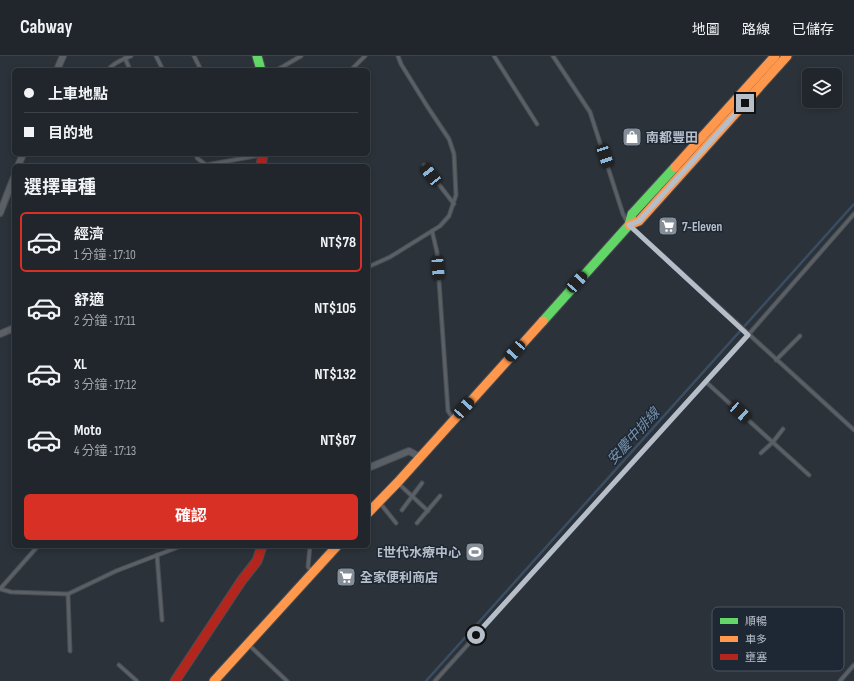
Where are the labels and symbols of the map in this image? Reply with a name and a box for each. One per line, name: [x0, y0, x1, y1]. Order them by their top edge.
route end: [736, 94, 754, 112]
shop icon: 南都豐田: [621, 126, 643, 148]
place label: 南都豐田: [646, 130, 698, 146]
car: [596, 143, 614, 169]
car: [419, 162, 443, 188]
supermarket icon: 7-Eleven: [657, 215, 679, 237]
place label: 7-Eleven: [682, 219, 723, 235]
car: [431, 256, 445, 280]
car: [565, 269, 589, 295]
car: [503, 338, 527, 364]
car: [452, 395, 476, 421]
car: [727, 400, 753, 424]
water label: 安慶中排線: [604, 403, 664, 468]
sports icon: E世代水療中心: [464, 541, 486, 563]
place label: E世代水療中心: [377, 545, 461, 561]
supermarket icon: 全家便利商店: [335, 566, 357, 588]
place label: 全家便利商店: [360, 570, 438, 586]
legend: [712, 607, 844, 671]
text: 順暢: [745, 615, 767, 628]
route start: [467, 626, 485, 644]
text: 車多: [745, 633, 767, 646]
text: 壅塞: [745, 651, 767, 664]

